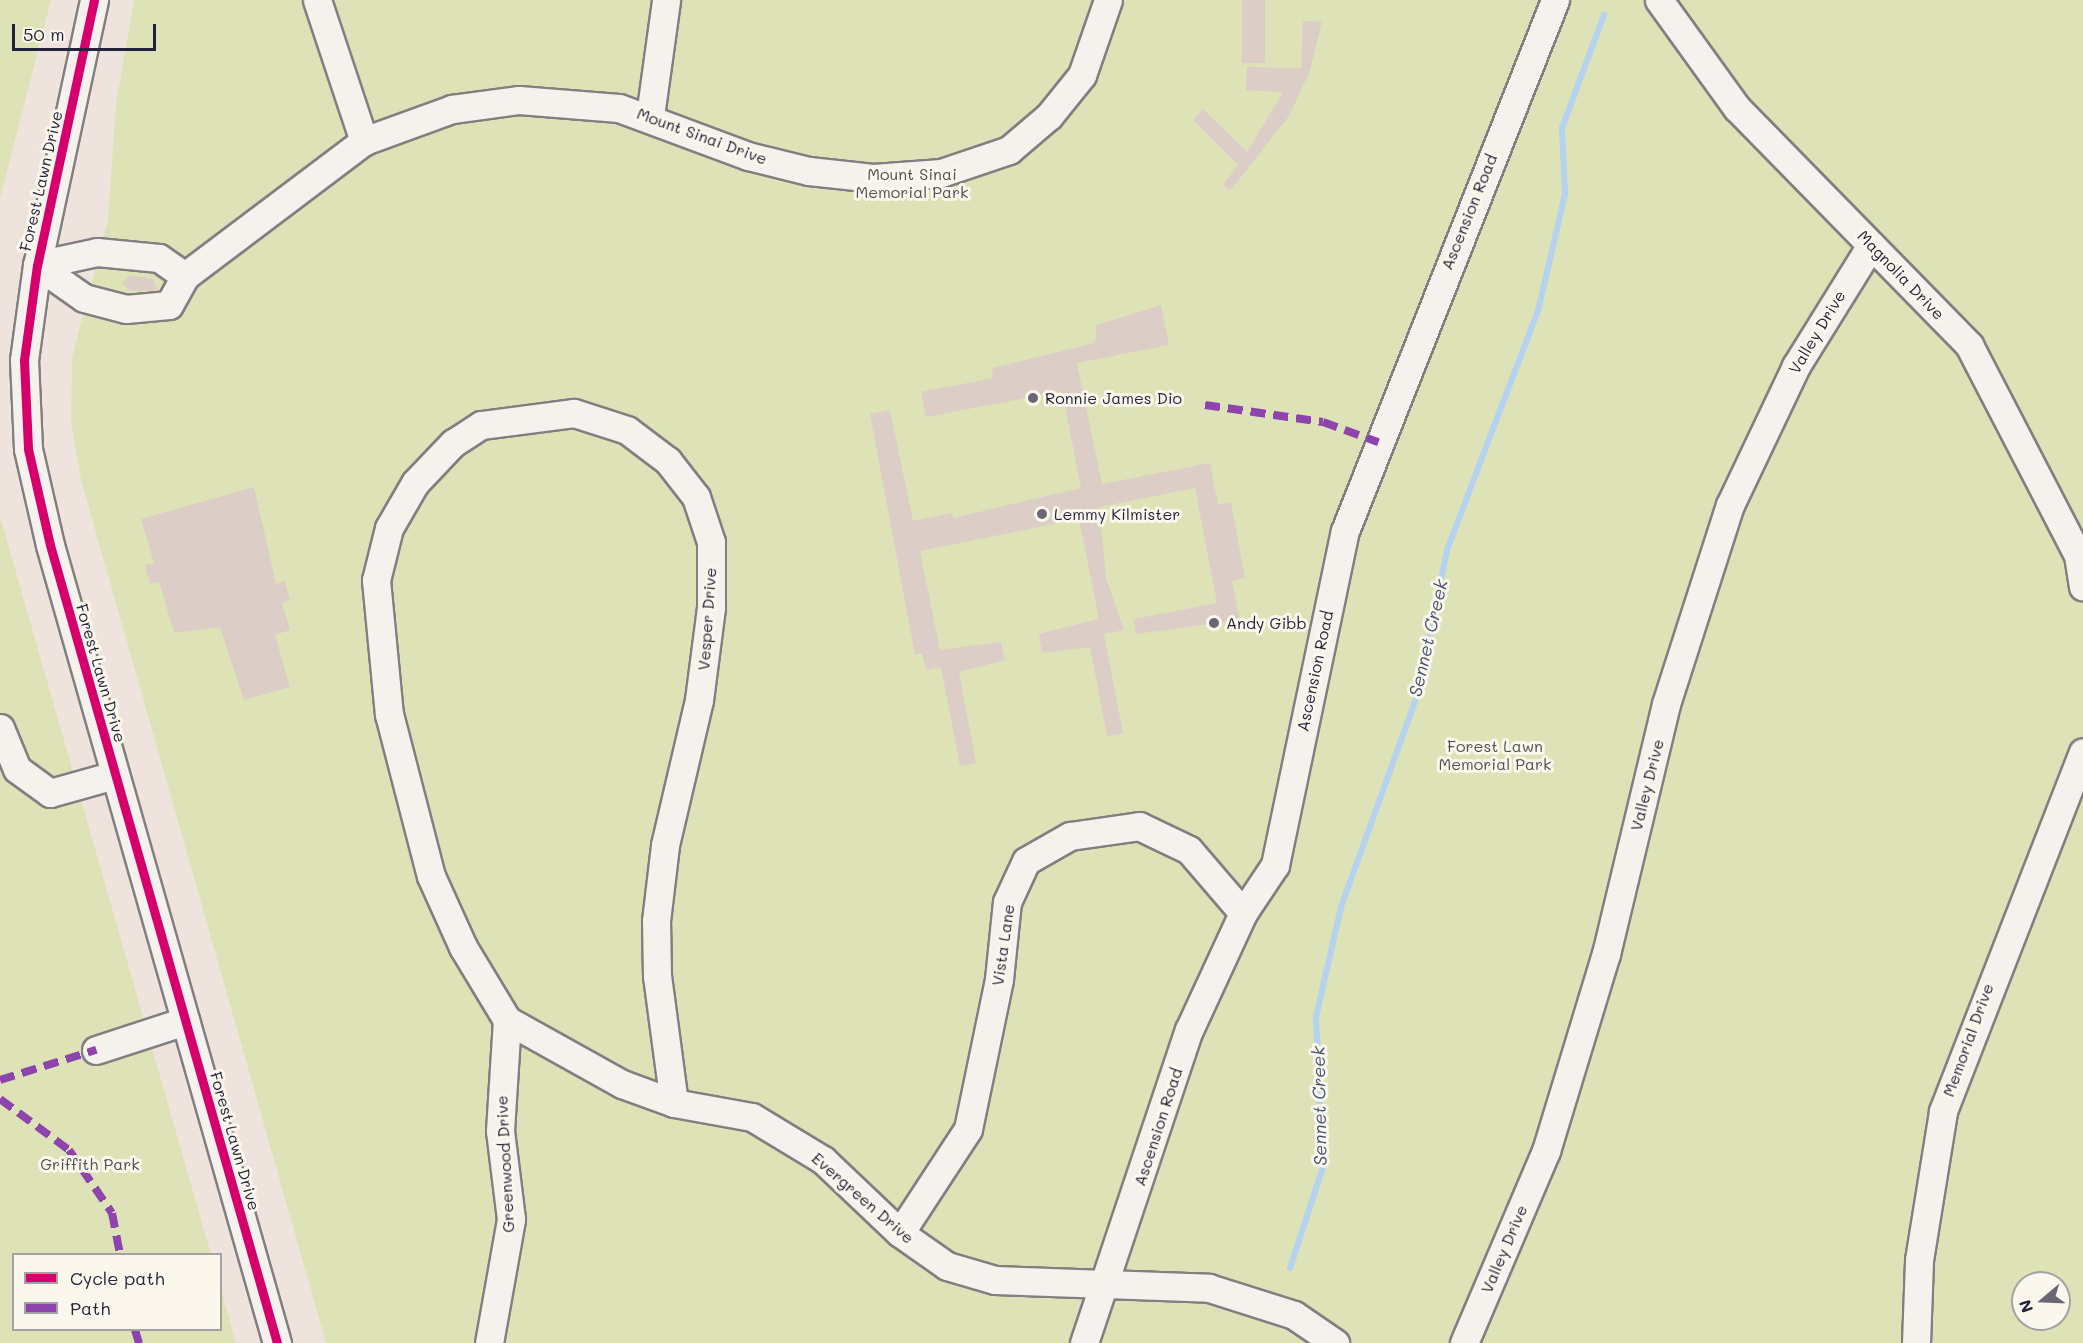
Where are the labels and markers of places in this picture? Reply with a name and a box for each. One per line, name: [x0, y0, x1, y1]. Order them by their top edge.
place label: Ronnie James Dio: [1045, 388, 1182, 408]
marker: Ronnie James Dio: [1026, 391, 1040, 405]
place label: Lemmy Kilmister: [1054, 504, 1180, 524]
marker: Lemmy Kilmister: [1035, 507, 1049, 521]
place label: Andy Gibb: [1226, 613, 1307, 633]
marker: Andy Gibb: [1207, 616, 1221, 630]

